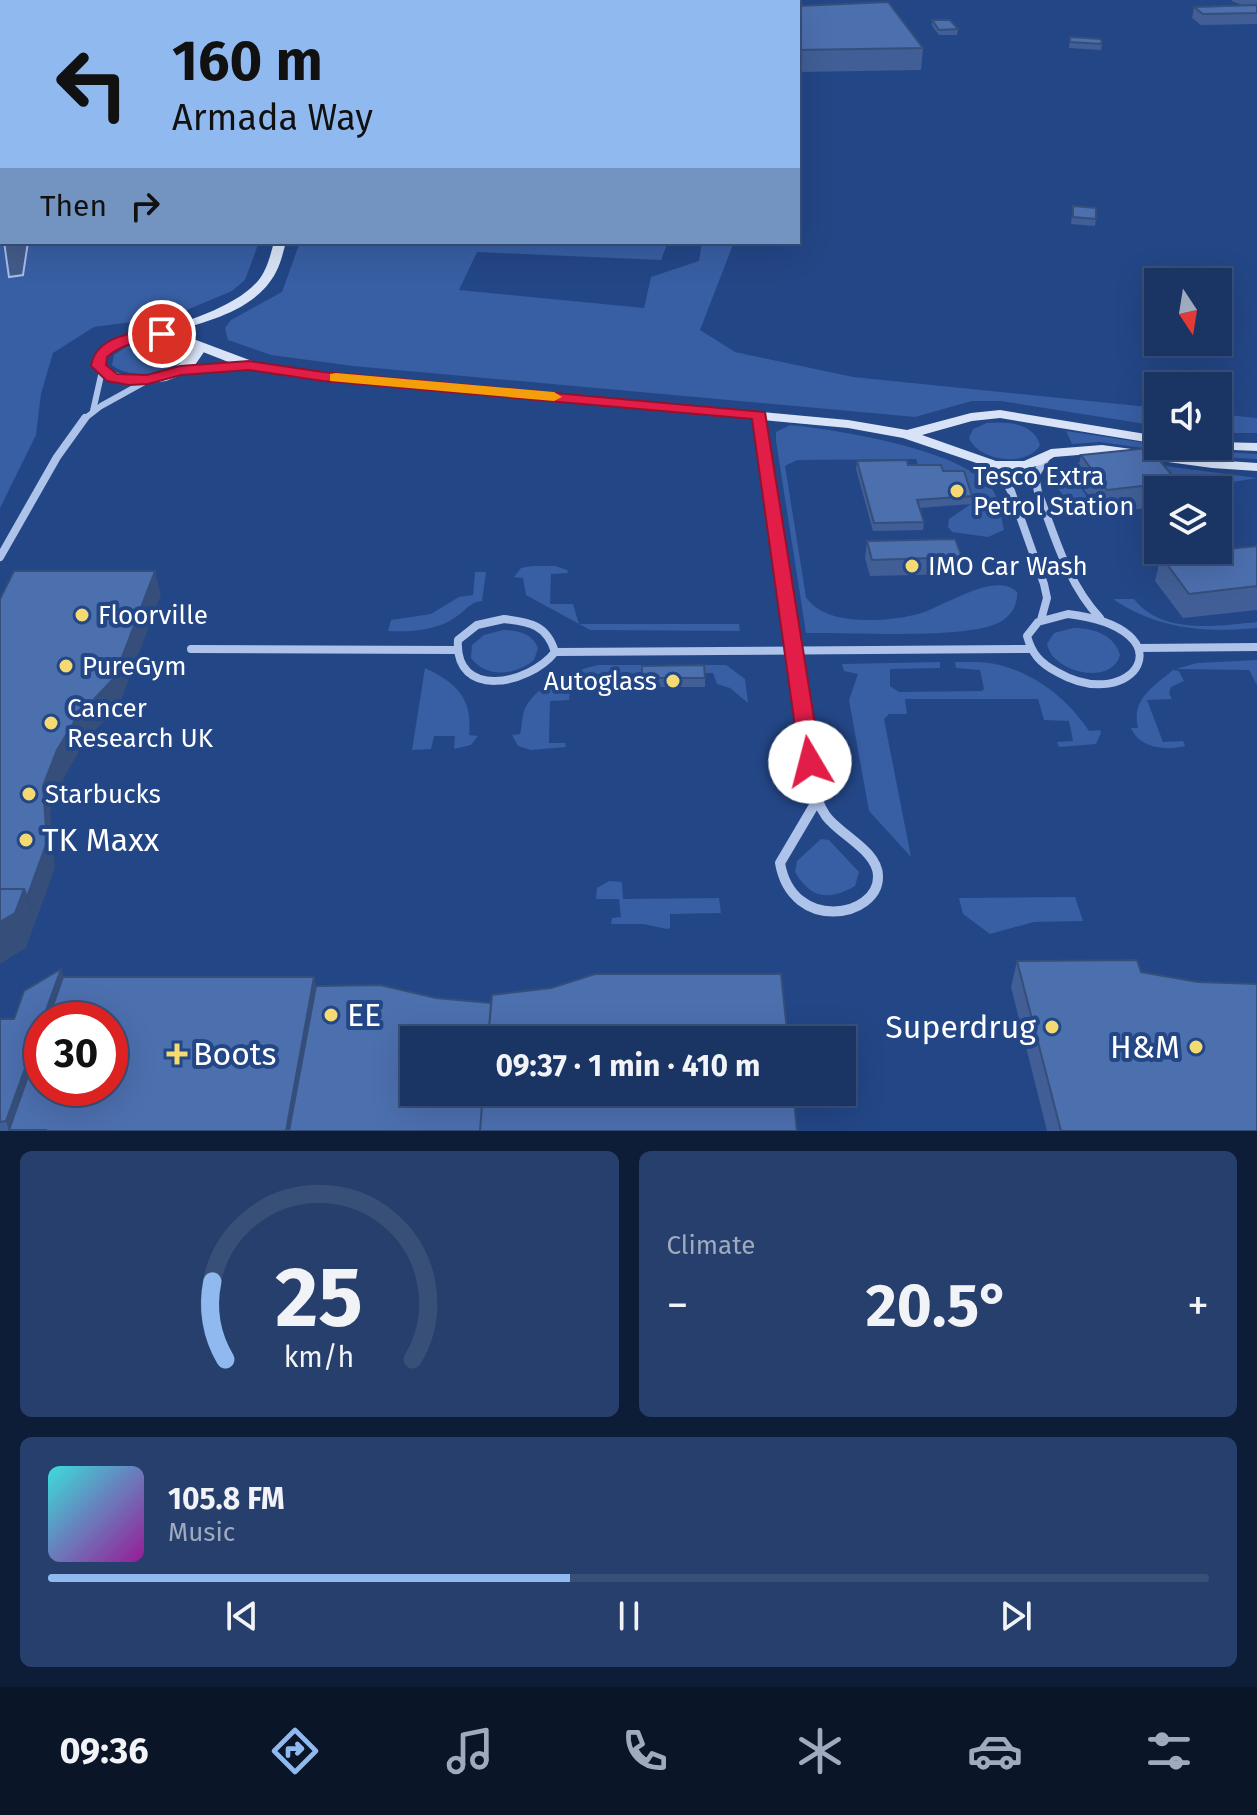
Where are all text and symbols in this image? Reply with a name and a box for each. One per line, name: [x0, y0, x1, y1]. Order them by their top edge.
text: 160 m: [172, 28, 323, 95]
icon: left: [40, 32, 144, 136]
text: Armada Way: [172, 96, 373, 140]
icon: right: [123, 184, 167, 228]
text: Then: [40, 188, 107, 224]
north arrow: [1144, 268, 1232, 356]
map controls: [1144, 268, 1232, 564]
pin: [128, 300, 196, 368]
icon: arrive: [140, 312, 184, 356]
button: sound: [1144, 372, 1232, 460]
place label: Tesco Extra Petrol Station: [973, 461, 1135, 522]
button: layers: [1144, 476, 1232, 564]
marker: Tesco Extra Petrol Station: [948, 482, 966, 500]
place label: IMO Car Wash: [928, 551, 1088, 582]
marker: IMO Car Wash: [903, 557, 921, 575]
place label: Floorville: [98, 600, 208, 631]
marker: Floorville: [73, 606, 91, 624]
place label: PureGym: [82, 651, 186, 682]
marker: PureGym: [57, 657, 75, 675]
place label: Autoglass: [544, 666, 657, 697]
marker: Autoglass: [664, 672, 682, 690]
place label: Cancer Research UK: [67, 693, 214, 754]
marker: Cancer Research UK: [42, 714, 60, 732]
position arrow: [768, 720, 852, 804]
place label: Starbucks: [45, 779, 161, 810]
marker: Starbucks: [20, 785, 38, 803]
place label: TK Maxx: [42, 821, 160, 859]
marker: TK Maxx: [17, 831, 35, 849]
place label: EE: [347, 996, 381, 1034]
speed limit sign: 30: [24, 1002, 128, 1106]
marker: EE: [322, 1006, 340, 1024]
place label: Superdrug: [885, 1008, 1036, 1046]
marker: Superdrug: [1043, 1018, 1061, 1036]
place label: H&M: [1110, 1028, 1180, 1066]
place label: Boots: [193, 1035, 276, 1073]
marker: H&M: [1187, 1038, 1205, 1056]
marker: Boots: [168, 1045, 186, 1063]
text: 09:37 · 1 min · 410 m: [496, 1048, 760, 1084]
text: Climate: [667, 1230, 755, 1261]
text: 25: [275, 1248, 363, 1348]
text: 20.5°: [866, 1270, 1010, 1342]
text: −: [667, 1279, 689, 1332]
text: +: [1187, 1279, 1209, 1332]
text: km/h: [284, 1340, 355, 1375]
text: 105.8 FM: [168, 1481, 285, 1517]
text: Music: [168, 1517, 235, 1548]
icon: previous: [220, 1594, 264, 1638]
icon: pause: [607, 1594, 651, 1638]
icon: next: [994, 1594, 1038, 1638]
icon: directions: [267, 1723, 323, 1779]
icon: music: [442, 1723, 498, 1779]
icon: phone: [617, 1723, 673, 1779]
icon: climate: [792, 1723, 848, 1779]
icon: car: [967, 1723, 1023, 1779]
icon: filters: [1141, 1723, 1197, 1779]
text: 09:36: [59, 1729, 149, 1773]

